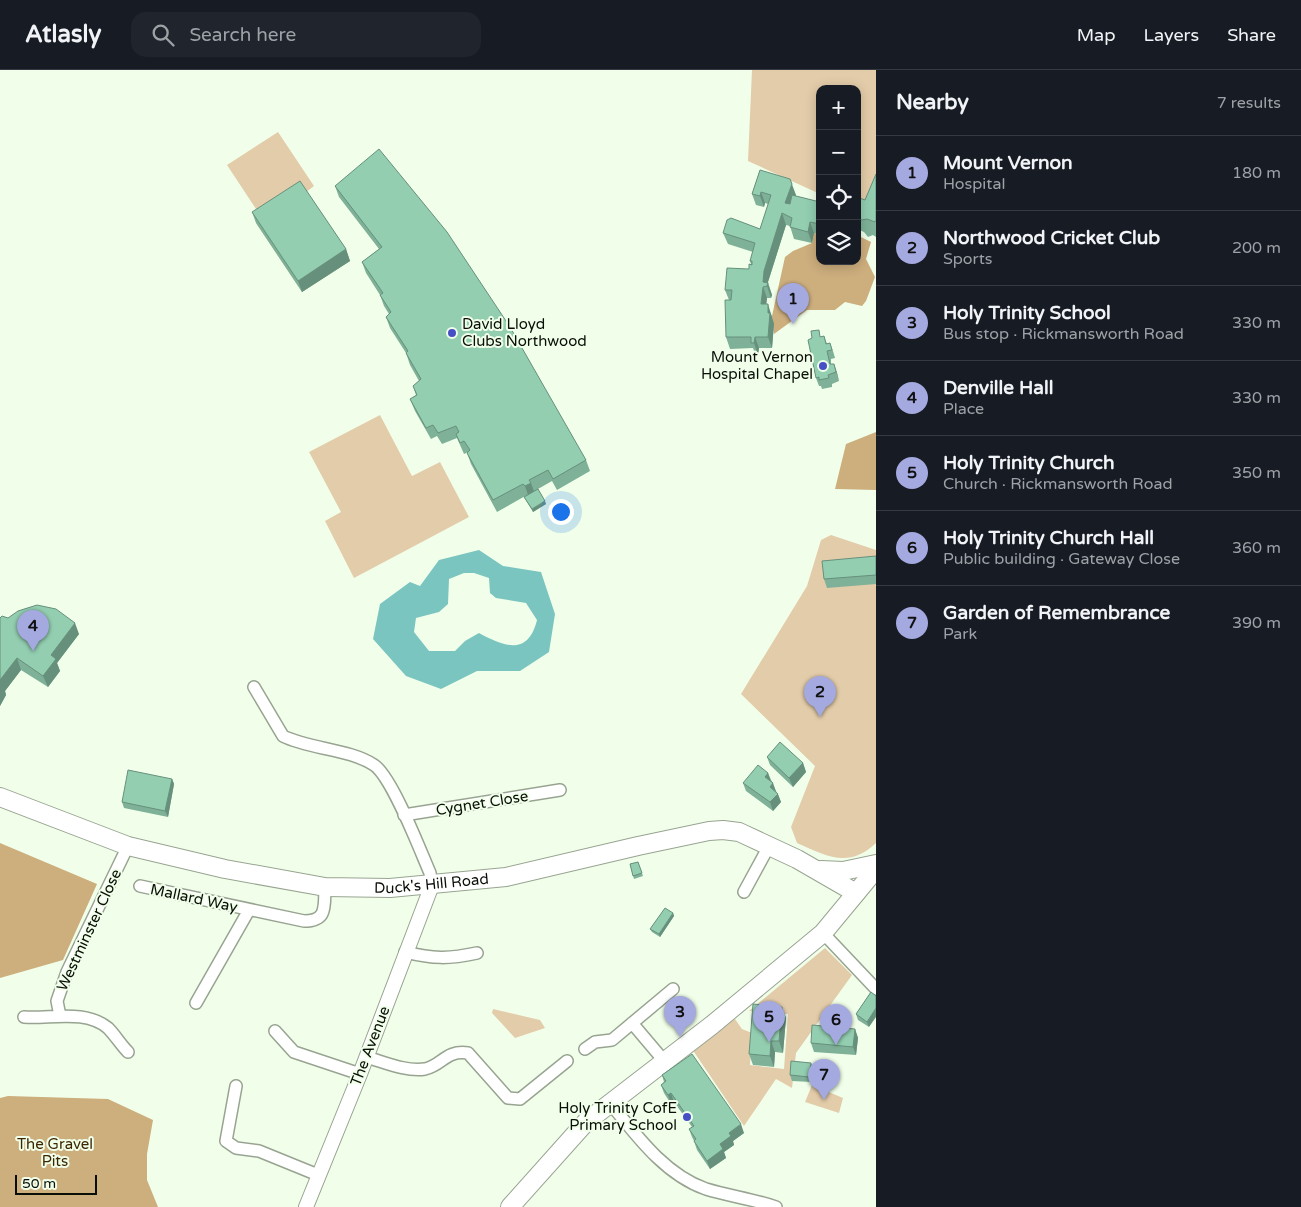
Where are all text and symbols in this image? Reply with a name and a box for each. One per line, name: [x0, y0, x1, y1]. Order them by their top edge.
search box: [131, 12, 481, 57]
text: Atlasly: [25, 20, 101, 49]
icon: search: [149, 21, 177, 49]
text: Search here: [189, 24, 296, 46]
text: Map: [1077, 24, 1116, 46]
text: Layers: [1144, 24, 1199, 46]
text: Share: [1227, 24, 1276, 46]
map controls: [816, 85, 861, 265]
button: +: [816, 85, 861, 130]
text: Nearby: [896, 90, 969, 115]
text: 7 results: [1217, 93, 1281, 113]
button: −: [816, 130, 861, 175]
text: Mount Vernon: [943, 152, 1073, 174]
text: 1: [907, 163, 917, 183]
text: 180 m: [1232, 163, 1281, 183]
text: Hospital: [943, 174, 1005, 194]
button: locate: [816, 175, 861, 220]
button: layers: [816, 220, 861, 265]
text: Northwood Cricket Club: [943, 227, 1160, 249]
text: 2: [907, 238, 917, 258]
text: 200 m: [1232, 238, 1281, 258]
text: Sports: [943, 249, 992, 269]
pin: 1: [777, 283, 809, 324]
text: Holy Trinity School: [943, 302, 1111, 324]
text: 3: [907, 313, 917, 333]
text: 330 m: [1232, 313, 1281, 333]
place label: David Lloyd Clubs Northwood: [462, 315, 587, 350]
text: Bus stop · Rickmansworth Road: [943, 324, 1184, 344]
marker: David Lloyd Clubs Northwood: [446, 327, 458, 339]
place label: Mount Vernon Hospital Chapel: [701, 348, 813, 383]
marker: Mount Vernon Hospital Chapel: [817, 360, 829, 372]
text: Denville Hall: [943, 377, 1054, 399]
text: 4: [907, 388, 917, 408]
text: 330 m: [1232, 388, 1281, 408]
text: Place: [943, 399, 984, 419]
text: Holy Trinity Church: [943, 452, 1115, 474]
text: 5: [907, 463, 917, 483]
text: 350 m: [1232, 463, 1281, 483]
text: Church · Rickmansworth Road: [943, 474, 1173, 494]
your location: [548, 499, 574, 525]
text: Holy Trinity Church Hall: [943, 527, 1154, 549]
text: 6: [907, 538, 917, 558]
text: 360 m: [1232, 538, 1281, 558]
text: Public building · Gateway Close: [943, 549, 1180, 569]
text: Garden of Remembrance: [943, 602, 1170, 624]
pin: 4: [17, 610, 49, 651]
text: 7: [907, 613, 917, 633]
text: 390 m: [1232, 613, 1281, 633]
text: Park: [943, 624, 977, 644]
pin: 2: [804, 676, 836, 717]
street label: Cygnet Close: [435, 787, 529, 819]
street label: Westminster Close: [53, 866, 125, 994]
street label: Duck's Hill Road: [374, 870, 490, 897]
street label: Mallard Way: [149, 880, 239, 916]
pin: 3: [664, 996, 696, 1037]
pin: 5: [753, 1001, 785, 1042]
street label: The Avenue: [346, 1003, 394, 1089]
pin: 6: [820, 1004, 852, 1045]
pin: 7: [808, 1059, 840, 1100]
place label: Holy Trinity CofE Primary School: [558, 1099, 677, 1134]
marker: Holy Trinity CofE Primary School: [681, 1111, 693, 1123]
park label: The Gravel Pits: [17, 1135, 93, 1170]
scale bar: [15, 1172, 98, 1195]
text: 50 m: [22, 1175, 56, 1192]

